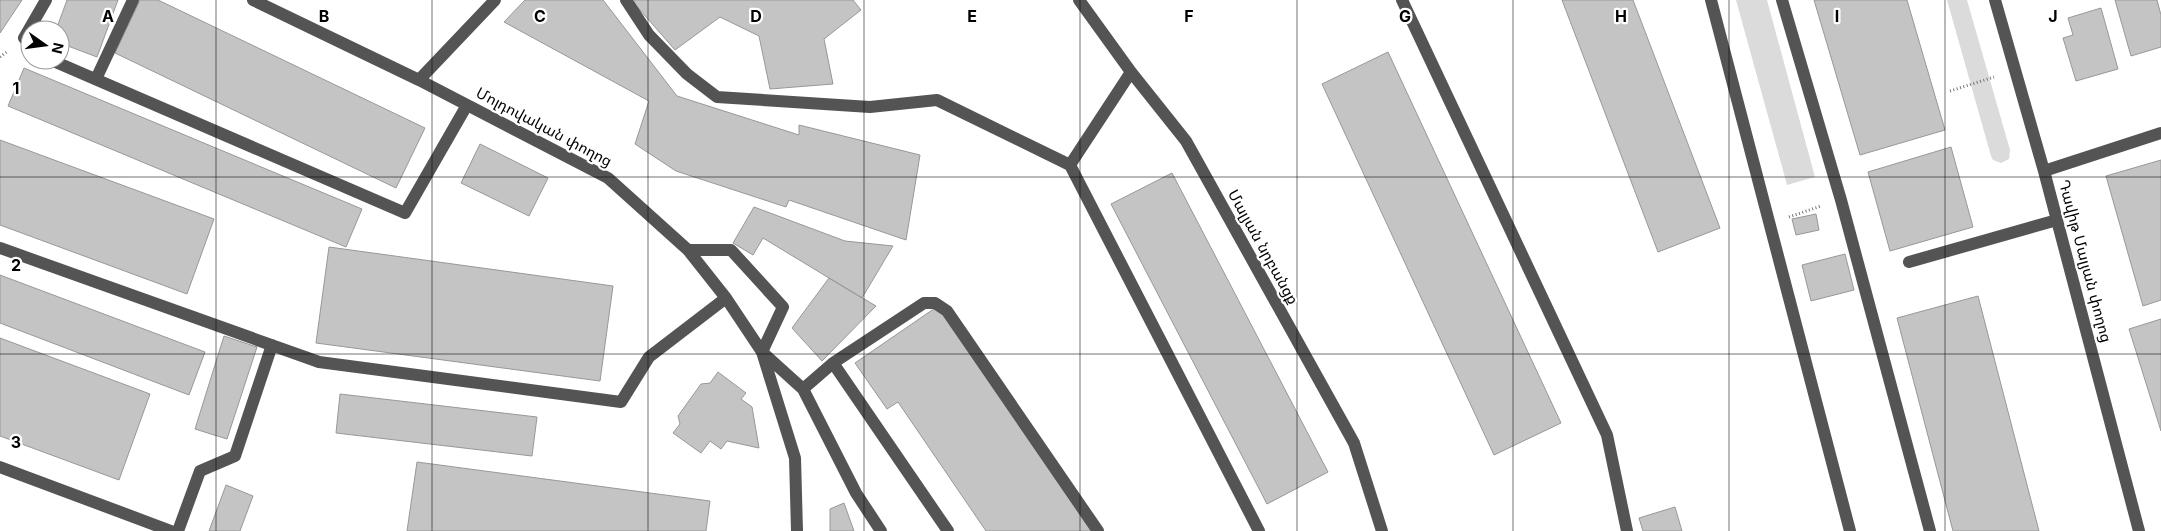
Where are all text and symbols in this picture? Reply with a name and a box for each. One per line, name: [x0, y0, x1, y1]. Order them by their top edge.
text: A: [102, 6, 114, 26]
text: B: [319, 6, 329, 26]
text: C: [534, 6, 546, 26]
text: D: [750, 6, 762, 26]
text: E: [967, 6, 977, 26]
text: F: [1184, 6, 1194, 26]
text: G: [1399, 6, 1411, 26]
text: H: [1615, 6, 1627, 26]
text: I: [1835, 6, 1839, 26]
text: J: [2048, 6, 2058, 26]
north arrow: [20, 20, 70, 70]
text: N: [49, 41, 68, 55]
text: 1: [13, 78, 19, 98]
street label: Մոլդովական փողոց: [473, 83, 616, 170]
street label: Դավիթ Մալյան փողոց: [2055, 177, 2116, 345]
street label: Մալյան նրբանցք: [1224, 186, 1303, 308]
text: 2: [11, 255, 21, 275]
text: 3: [11, 432, 21, 452]

